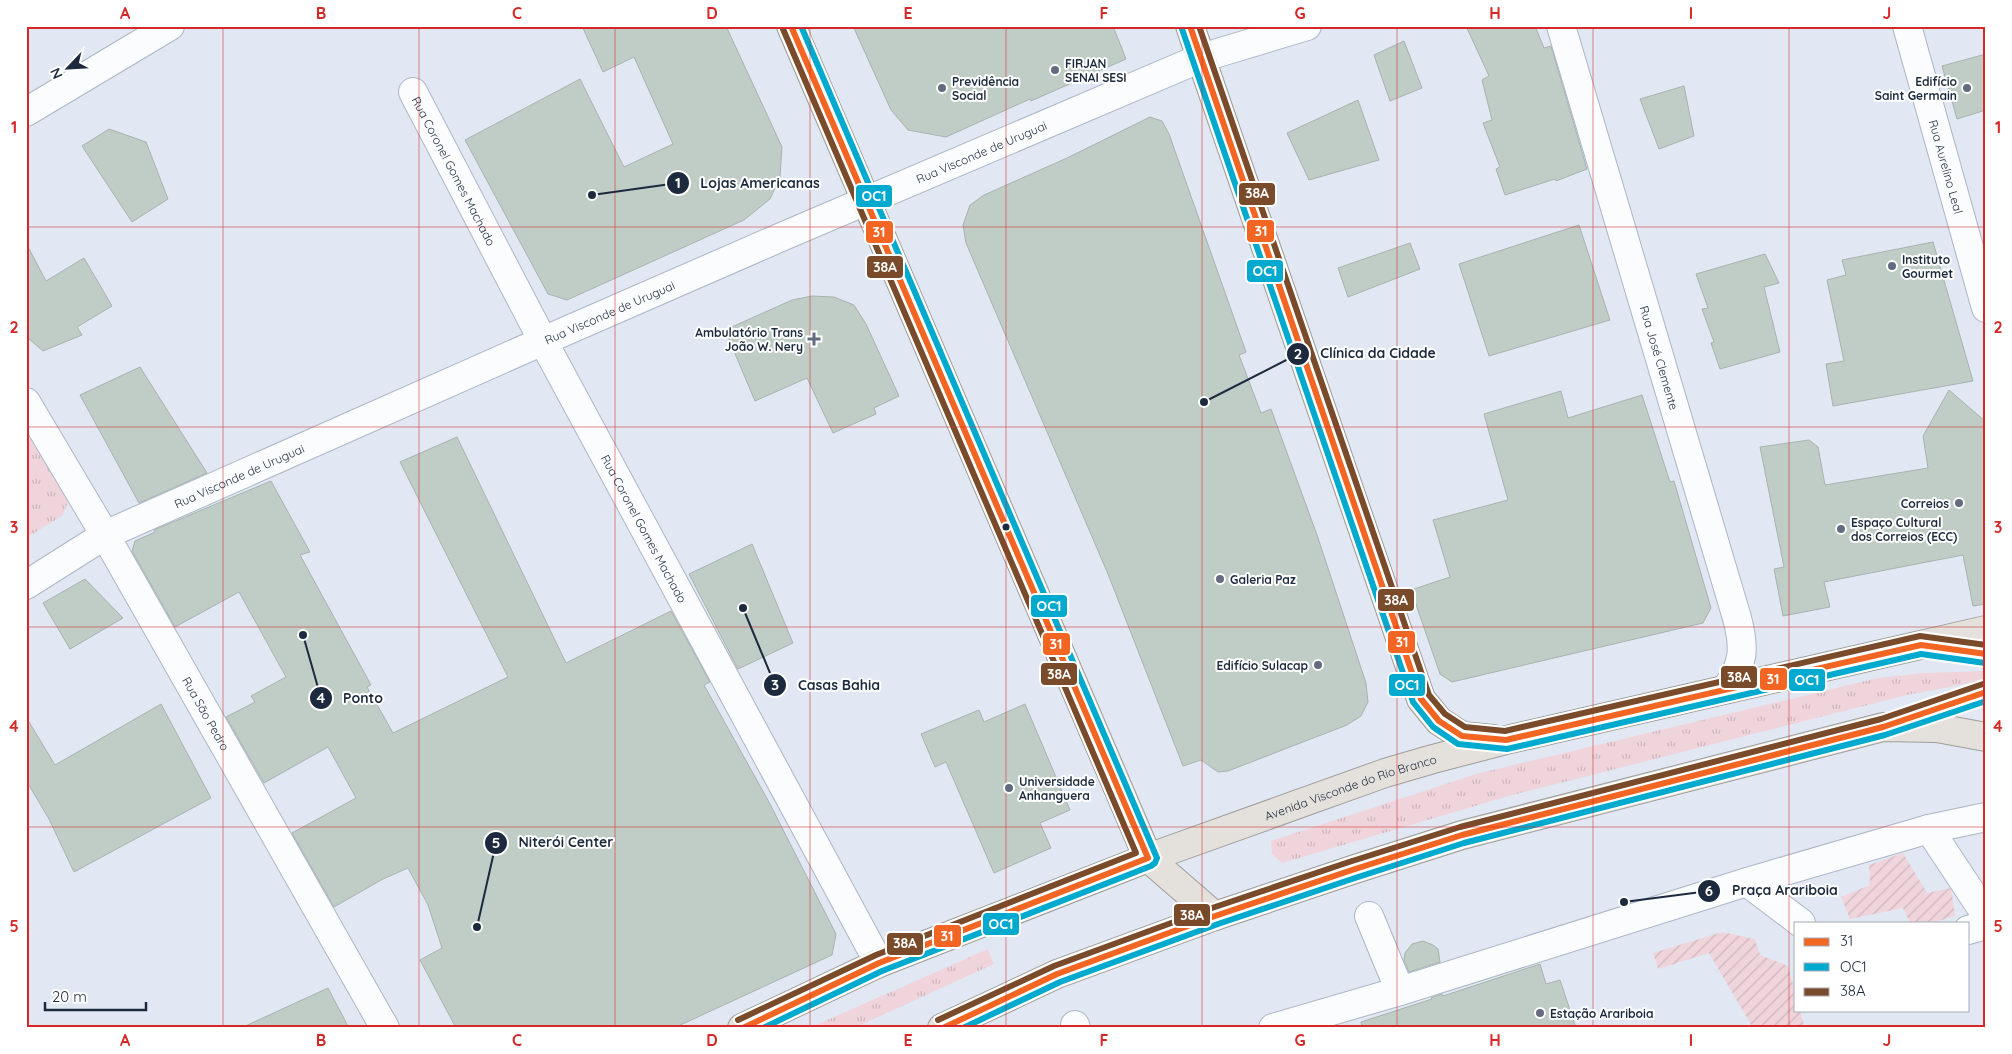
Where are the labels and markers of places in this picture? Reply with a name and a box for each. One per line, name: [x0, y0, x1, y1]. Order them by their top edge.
place label: FIRJAN SENAI SESI: [1065, 56, 1127, 85]
marker: FIRJAN SENAI SESI: [1049, 64, 1061, 76]
place label: Previdência Social: [952, 74, 1019, 103]
place label: Edifício Saint Germain: [1875, 74, 1958, 103]
marker: Previdência Social: [936, 82, 948, 94]
marker: Edifício Saint Germain: [1961, 82, 1973, 94]
callout: Lojas Americanas: [666, 168, 830, 197]
place label: Instituto Gourmet: [1902, 252, 1953, 281]
marker: Instituto Gourmet: [1886, 260, 1898, 272]
place label: Ambulatório Trans João W. Nery: [695, 325, 803, 354]
marker: Ambulatório Trans João W. Nery: [807, 332, 821, 346]
callout: Clínica da Cidade: [1286, 339, 1446, 368]
place label: Correios: [1901, 496, 1949, 511]
marker: Correios: [1953, 497, 1965, 509]
place label: Espaço Cultural dos Correios (ECC): [1851, 515, 1957, 544]
unlabelled marker: [1001, 522, 1011, 532]
marker: Espaço Cultural dos Correios (ECC): [1835, 523, 1847, 535]
place label: Galeria Paz: [1230, 572, 1296, 587]
marker: Galeria Paz: [1214, 573, 1226, 585]
place label: Edifício Sulacap: [1217, 658, 1308, 673]
marker: Edifício Sulacap: [1312, 659, 1324, 671]
callout: Casas Bahia: [762, 671, 890, 700]
callout: Ponto: [309, 684, 393, 713]
place label: Universidade Anhanguera: [1019, 774, 1095, 803]
marker: Universidade Anhanguera: [1003, 782, 1015, 794]
callout: Niterói Center: [483, 828, 623, 857]
callout: Praça Arariboia: [1697, 876, 1848, 905]
place label: Estação Arariboia: [1550, 1006, 1653, 1021]
marker: Estação Arariboia: [1534, 1007, 1546, 1019]

